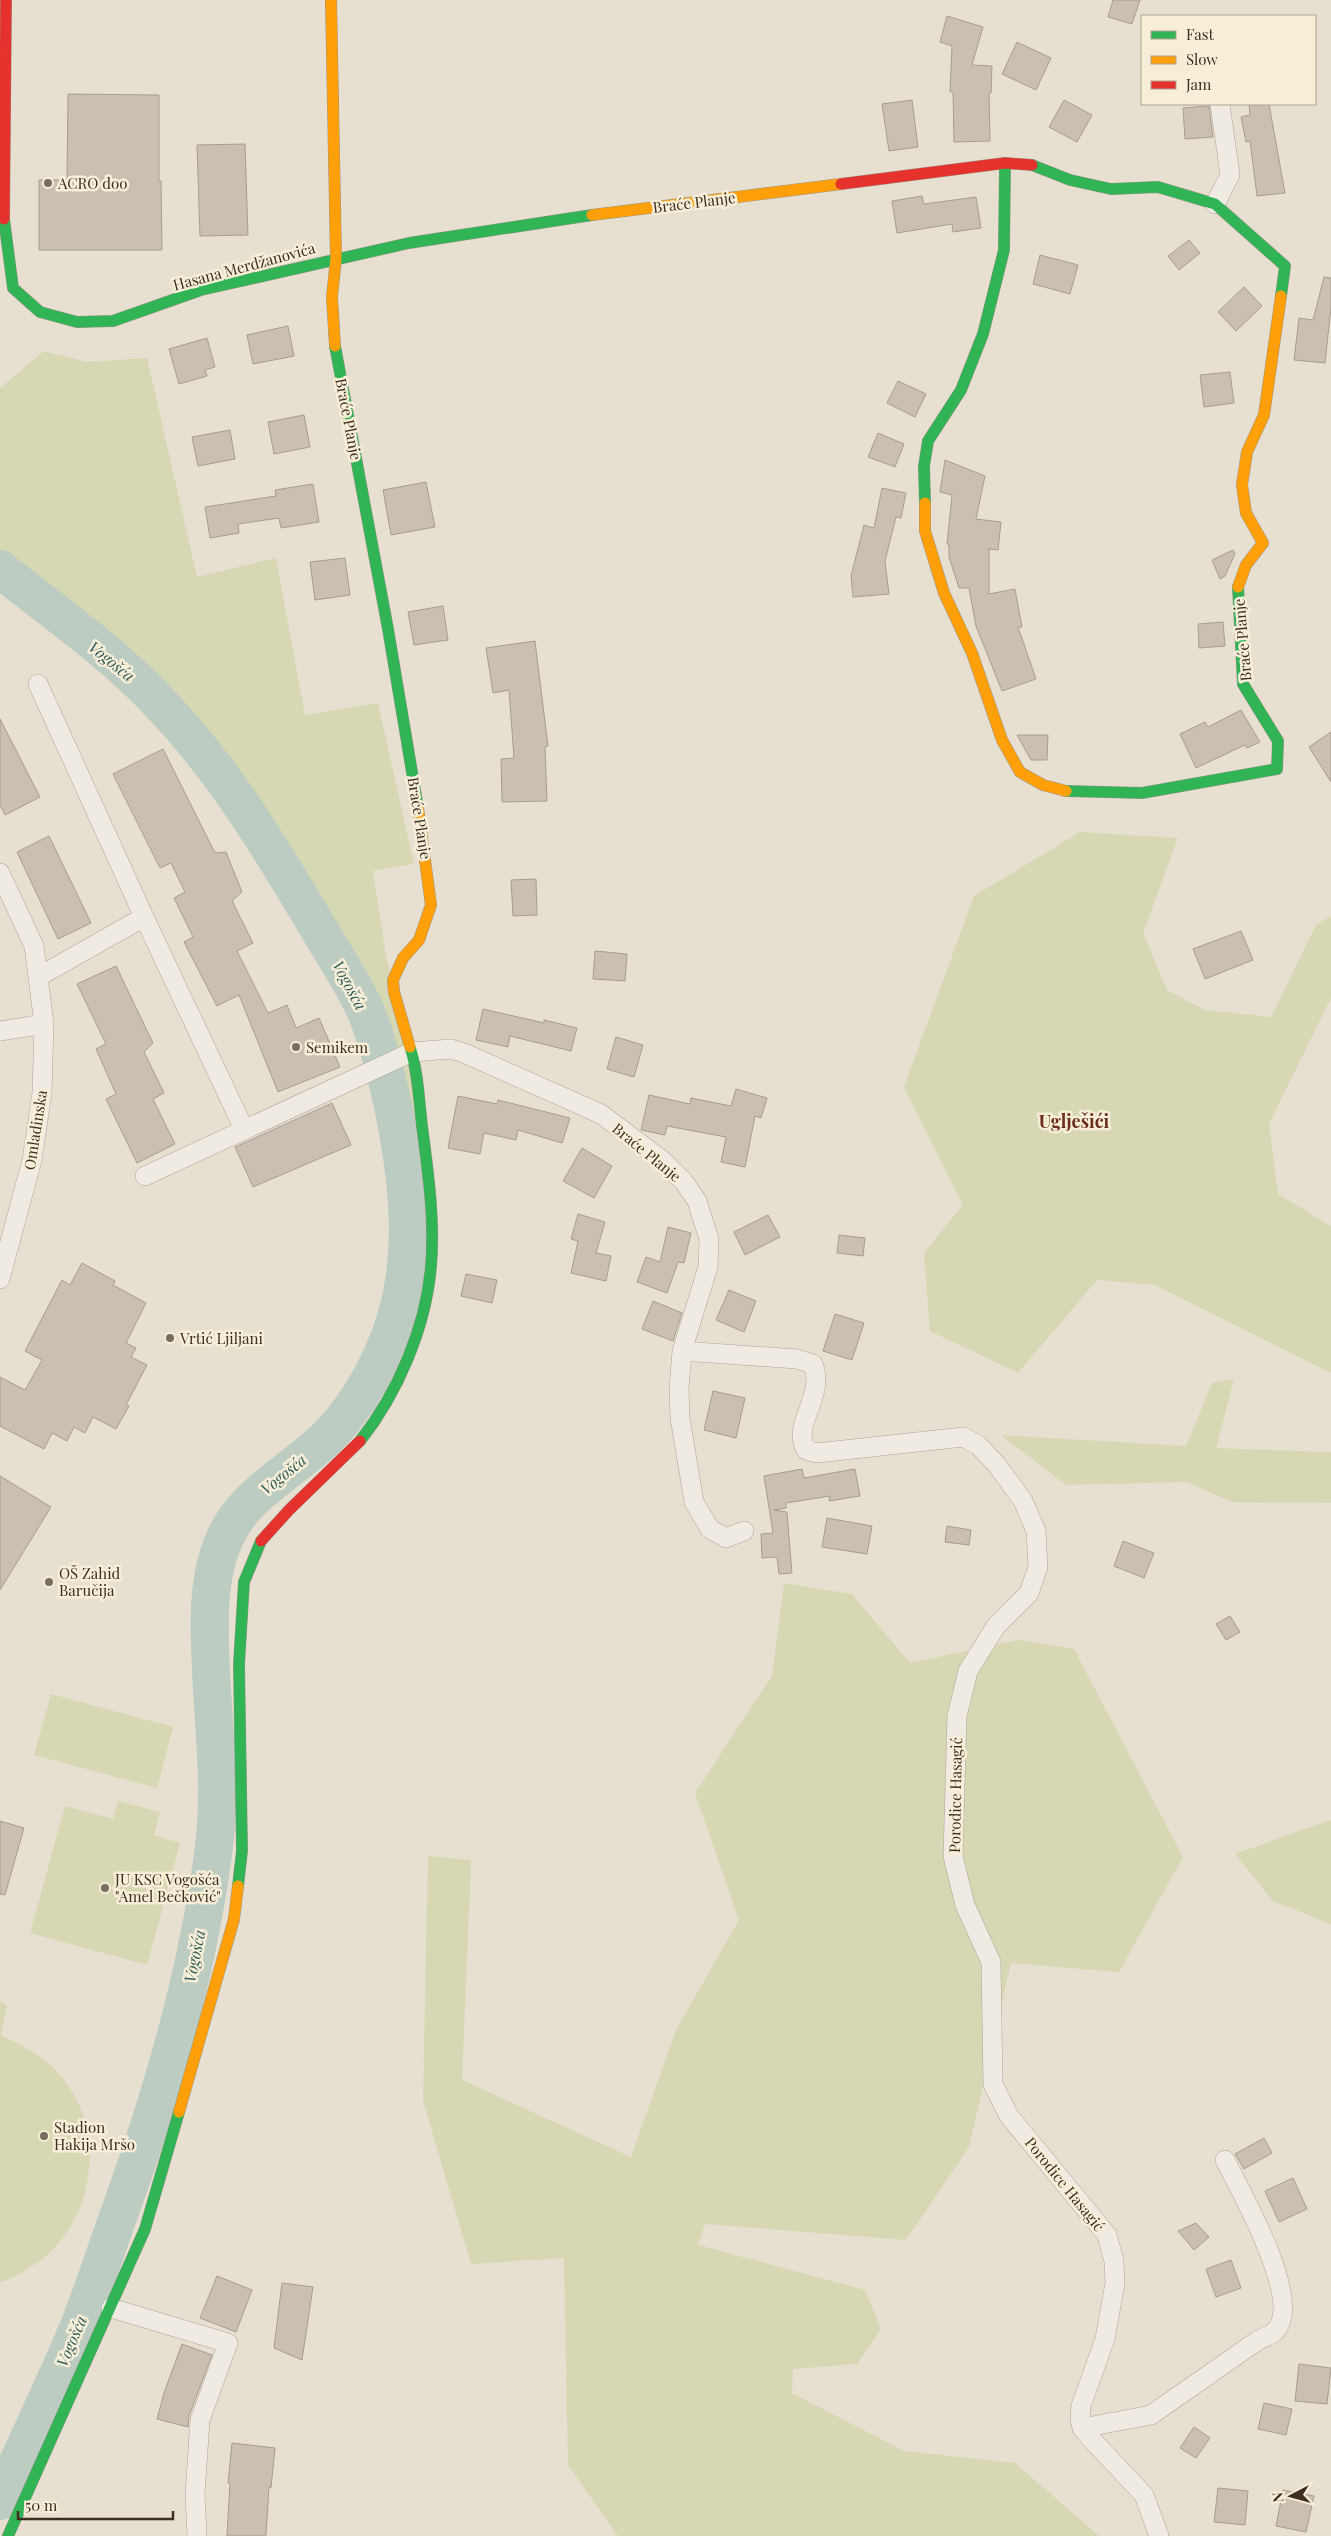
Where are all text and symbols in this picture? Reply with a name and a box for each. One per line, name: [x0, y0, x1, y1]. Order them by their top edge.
legend: [1141, 15, 1316, 105]
text: Fast: [1186, 24, 1215, 44]
text: Slow: [1186, 49, 1218, 69]
text: Jam: [1185, 74, 1212, 94]
place label: ACRO doo: [57, 173, 127, 193]
marker: ACRO doo: [42, 177, 54, 189]
street label: Braće Planje: [652, 187, 736, 217]
street label: Hasana Merdžanovića: [171, 237, 318, 295]
street label: Braće Planje: [331, 376, 367, 462]
street label: Braće Planje: [1228, 598, 1256, 682]
water label: Vogošća: [85, 636, 139, 686]
street label: Braće Planje: [404, 775, 436, 861]
water label: Vogošća: [328, 956, 372, 1014]
place label: Semikem: [306, 1037, 369, 1057]
marker: Semikem: [290, 1041, 302, 1053]
street label: Omladinska: [19, 1088, 51, 1171]
district label: Uglješići: [1039, 1109, 1110, 1133]
street label: Braće Planje: [608, 1118, 686, 1186]
place label: Vrtić Ljiljani: [179, 1328, 263, 1348]
marker: Vrtić Ljiljani: [164, 1332, 176, 1344]
water label: Vogošća: [256, 1449, 310, 1499]
place label: OŠ Zahid Baručija: [59, 1563, 121, 1600]
marker: OŠ Zahid Baručija: [43, 1576, 55, 1588]
street label: Porodice Hasagić: [944, 1737, 966, 1853]
place label: JU KSC Vogošća "Amel Bečković": [114, 1869, 221, 1906]
marker: JU KSC Vogošća "Amel Bečković": [99, 1882, 111, 1894]
water label: Vogošća: [179, 1928, 209, 1984]
place label: Stadion Hakija Mršo: [54, 2117, 135, 2154]
marker: Stadion Hakija Mršo: [38, 2130, 50, 2142]
street label: Porodice Hasagić: [1021, 2133, 1109, 2235]
water label: Vogošća: [51, 2312, 91, 2370]
north arrow: [1266, 2471, 1316, 2521]
scale bar: [18, 2488, 172, 2520]
text: N: [1268, 2491, 1288, 2503]
text: 50 m: [25, 2495, 58, 2515]

